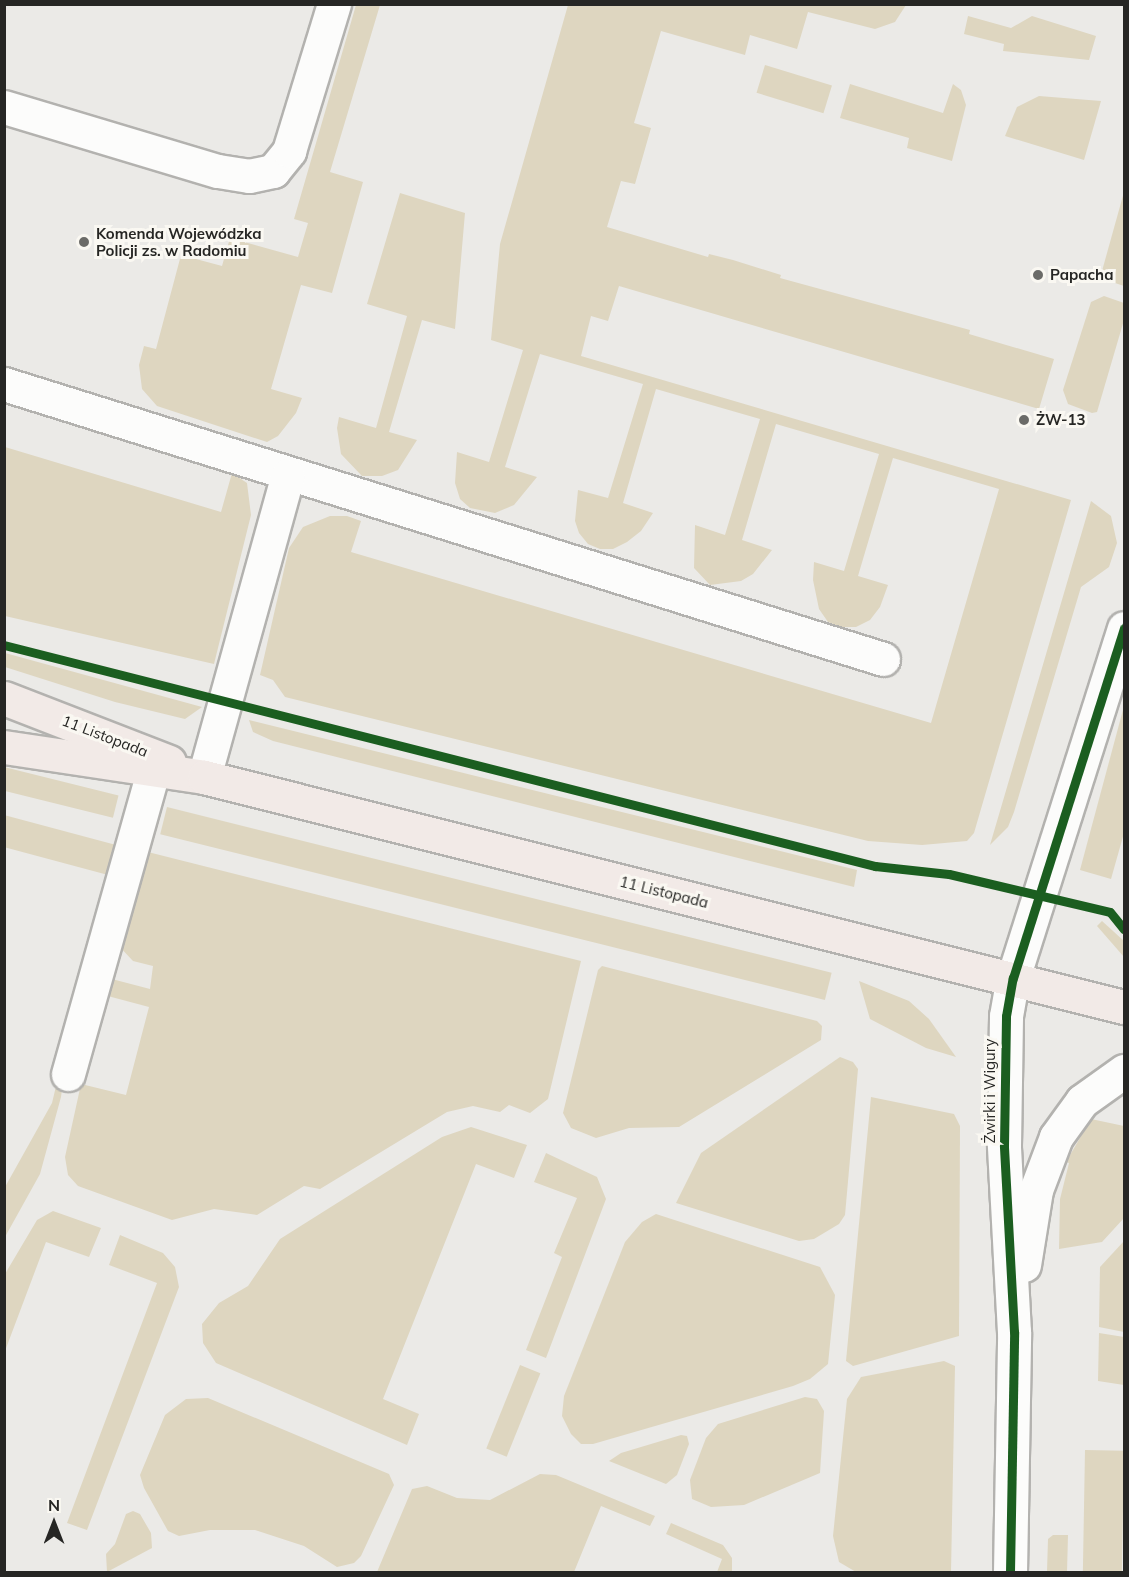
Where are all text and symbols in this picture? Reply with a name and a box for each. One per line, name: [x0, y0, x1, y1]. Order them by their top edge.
place label: Komenda Wojewódzka Policji zs. w Radomiu: [96, 224, 262, 259]
marker: Komenda Wojewódzka Policji zs. w Radomiu: [77, 235, 91, 249]
place label: Papacha: [1050, 266, 1113, 284]
marker: Papacha: [1031, 268, 1045, 282]
place label: ŻW-13: [1036, 411, 1086, 429]
marker: ŻW-13: [1017, 413, 1031, 427]
street label: 11 Listopada: [59, 711, 151, 761]
street label: 11 Listopada: [618, 872, 710, 912]
street label: Żwirki i Wigury: [981, 1038, 999, 1144]
north arrow: [24, 1493, 84, 1553]
text: N: [48, 1495, 60, 1515]

